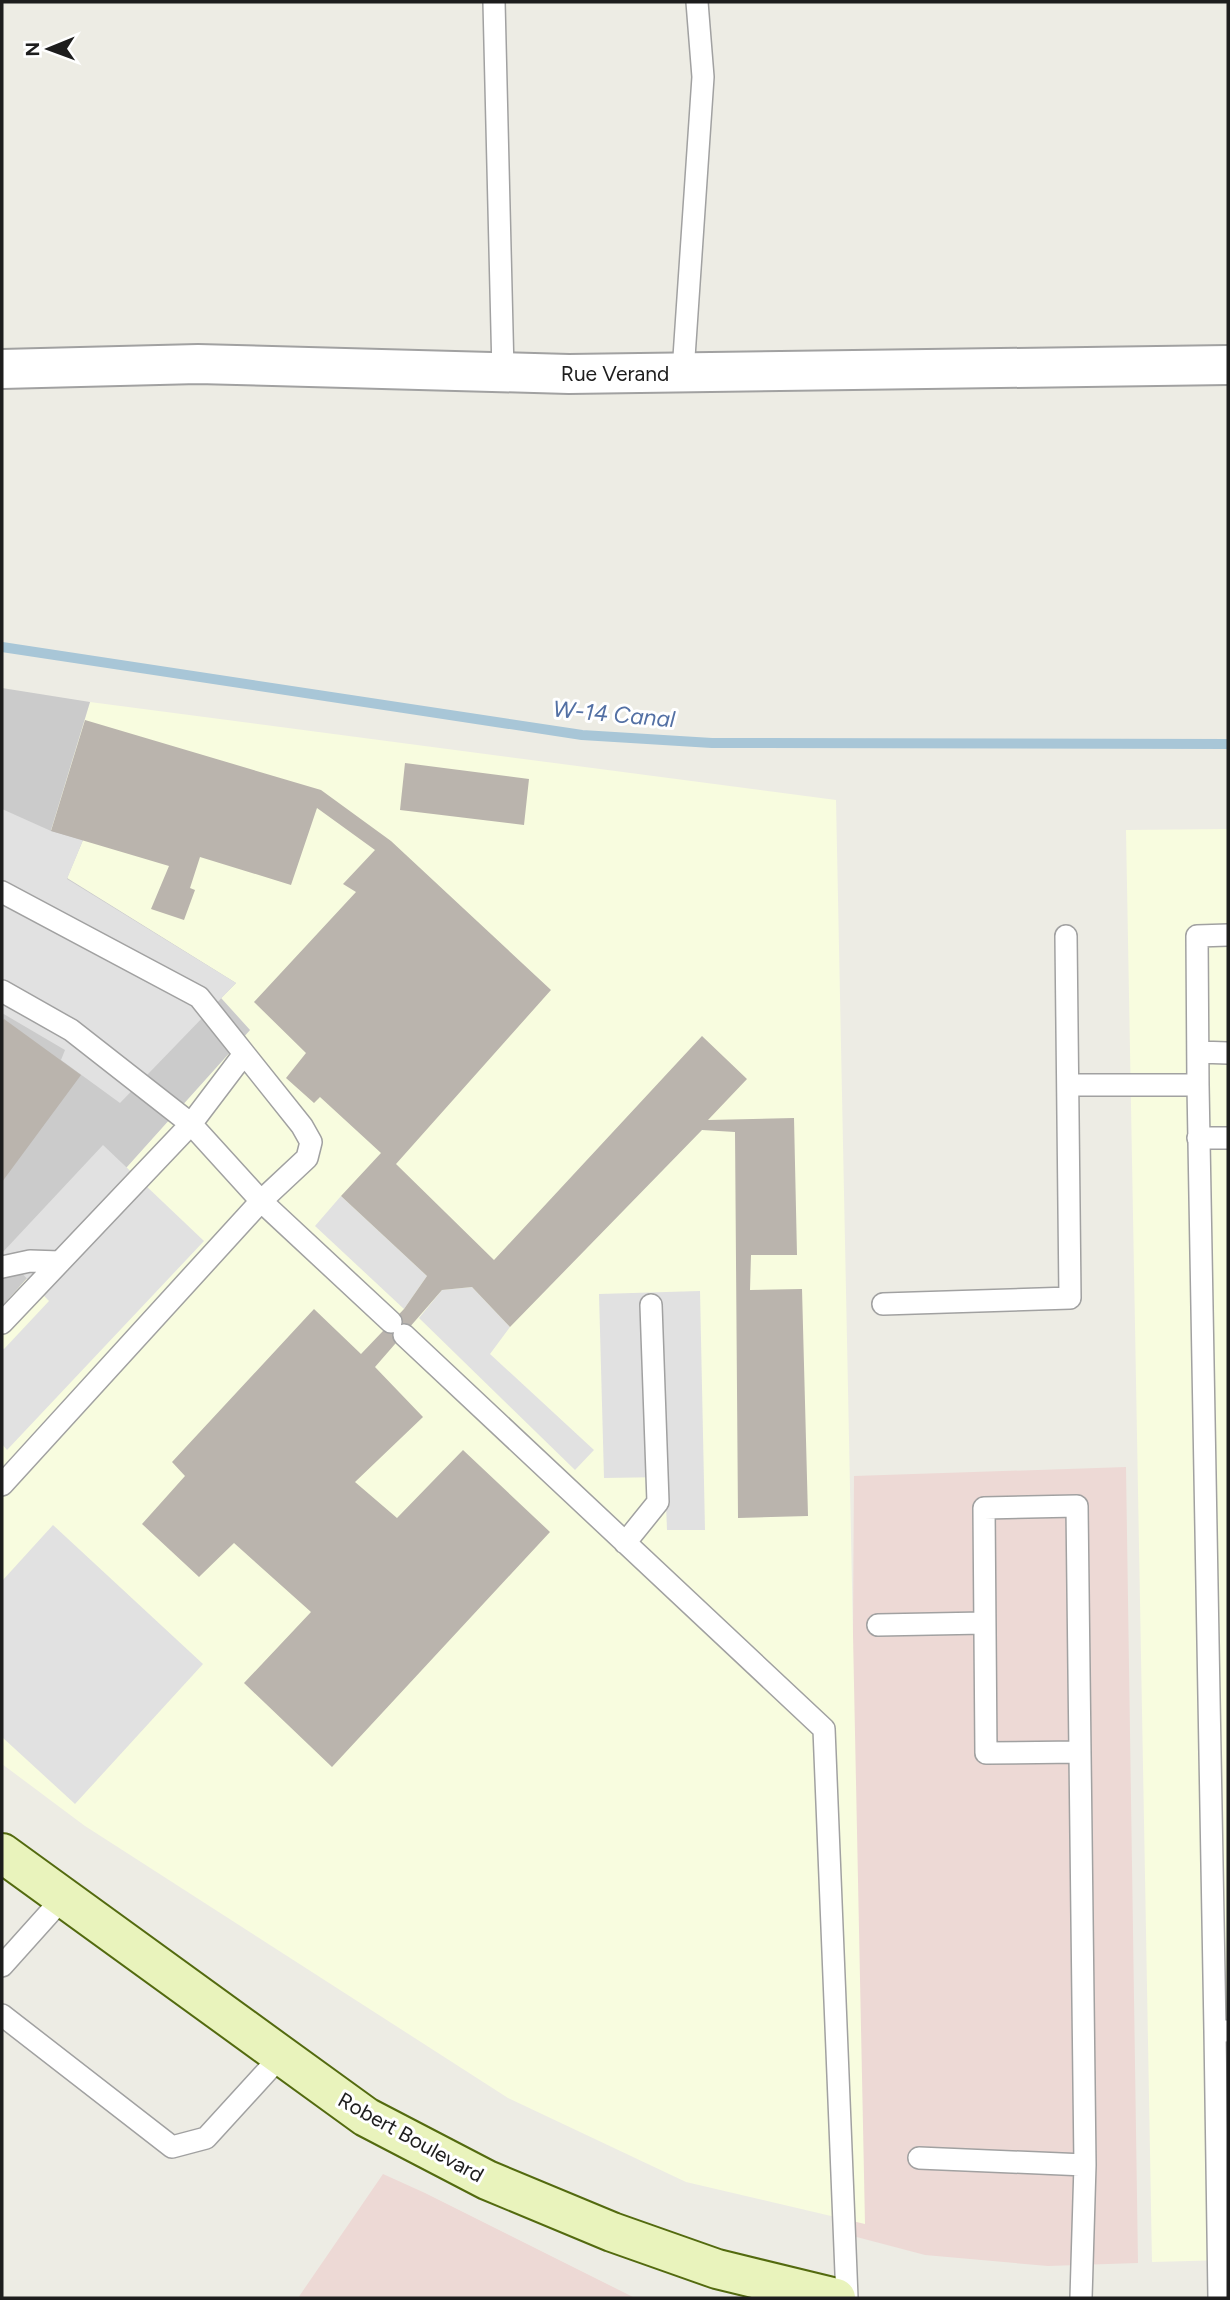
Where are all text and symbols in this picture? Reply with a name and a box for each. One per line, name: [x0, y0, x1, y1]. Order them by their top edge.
north arrow: [14, 14, 84, 84]
text: N: [21, 42, 44, 57]
street label: Rue Verand: [561, 361, 669, 386]
water label: W-14 Canal: [552, 695, 677, 733]
street label: Robert Boulevard: [334, 2087, 488, 2187]

